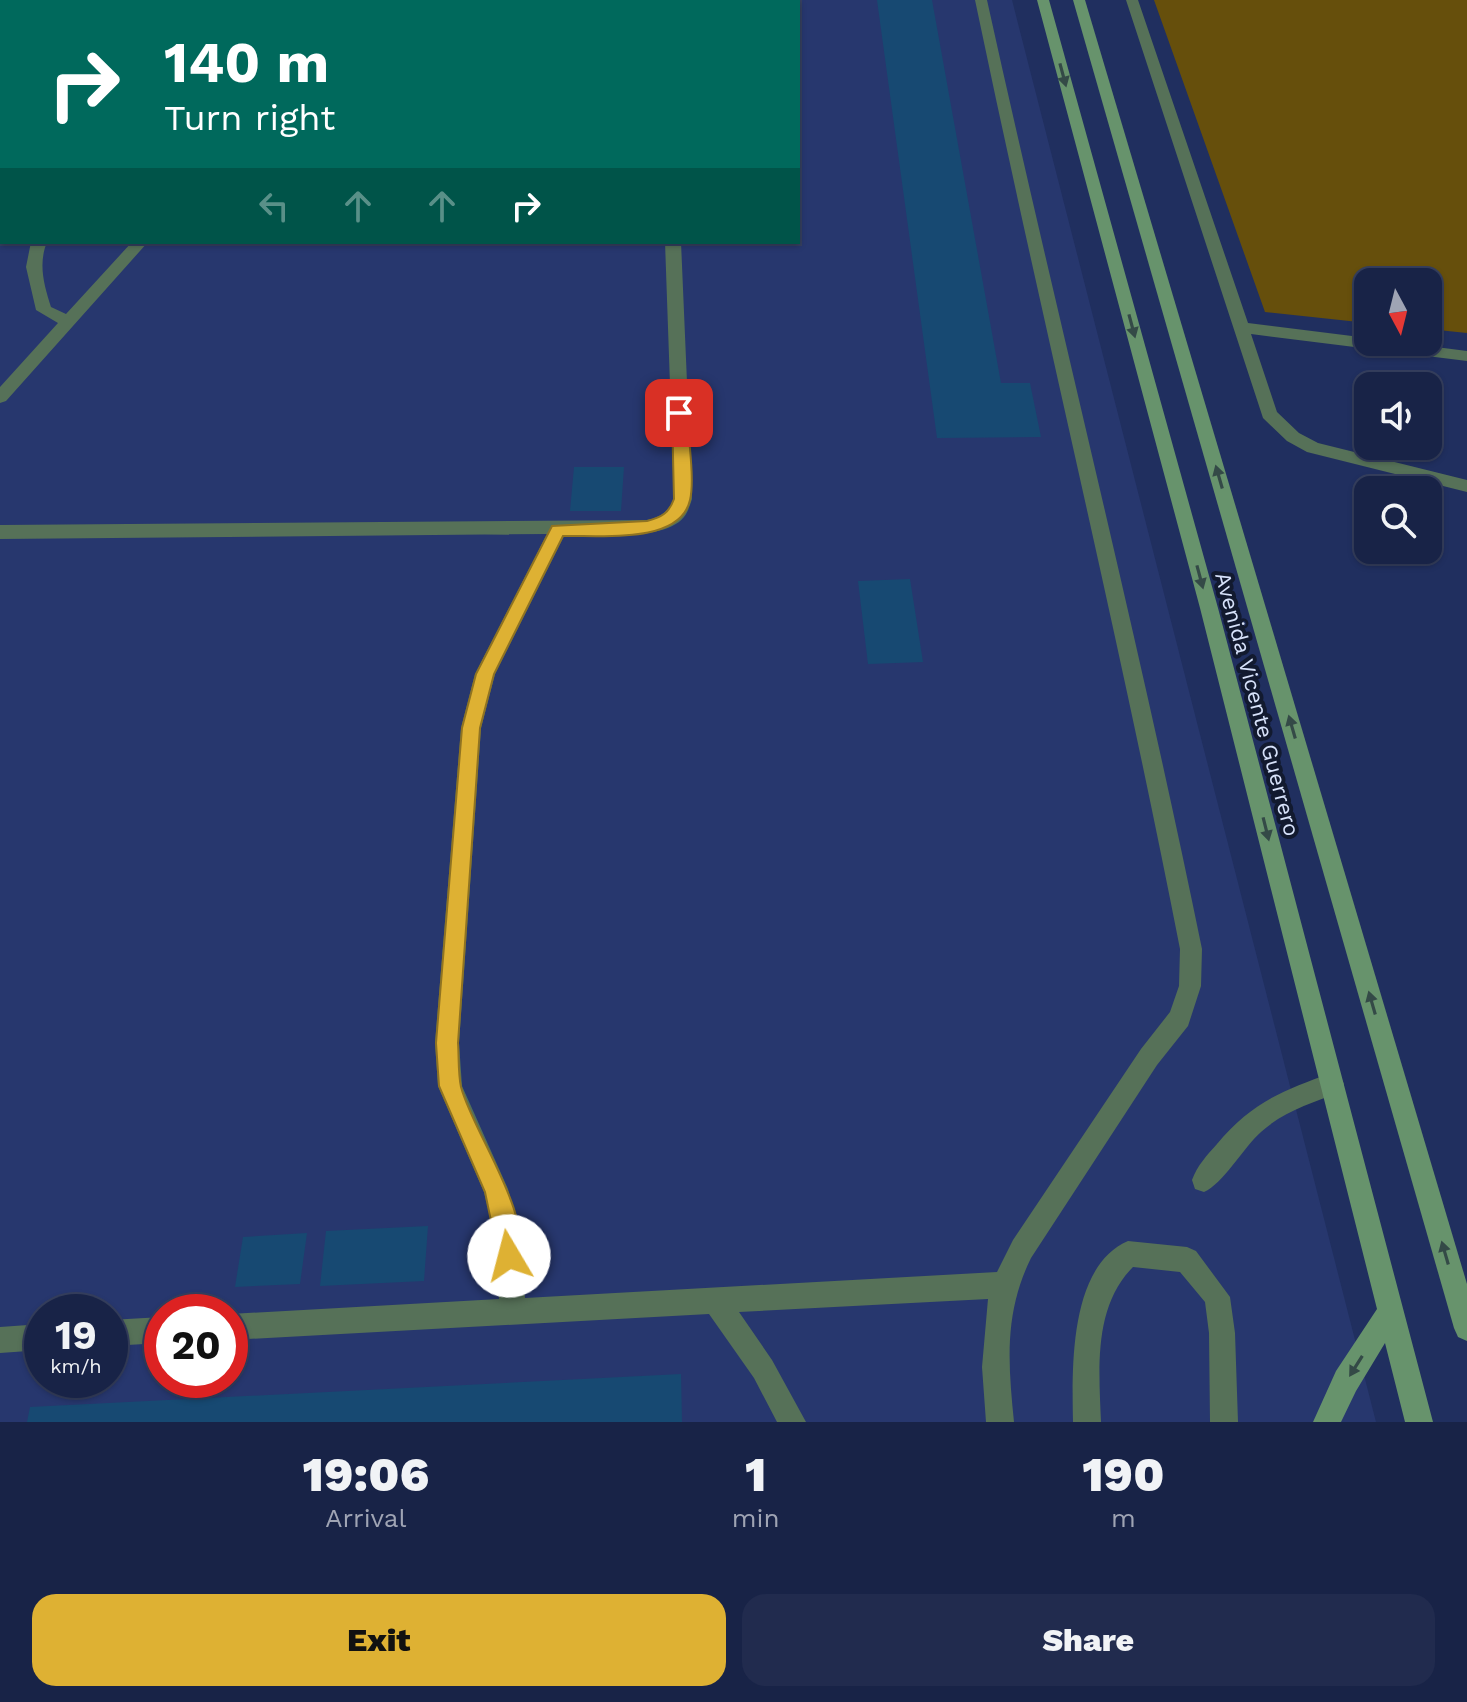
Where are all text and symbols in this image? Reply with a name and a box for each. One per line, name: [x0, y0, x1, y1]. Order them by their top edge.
text: 140 m: [164, 30, 329, 96]
icon: right: [32, 32, 136, 136]
one-way arrow: [1058, 63, 1070, 88]
text: Turn right: [164, 97, 335, 139]
icon: left: [252, 184, 296, 228]
icon: ahead: [336, 184, 380, 228]
icon: ahead: [420, 184, 464, 228]
icon: right: [504, 184, 548, 228]
north arrow: [1354, 268, 1442, 356]
map controls: [1354, 268, 1442, 564]
one-way arrow: [1126, 314, 1138, 339]
button: sound: [1354, 372, 1442, 460]
pin: [645, 379, 713, 447]
icon: arrive: [657, 391, 701, 435]
one-way arrow: [1212, 465, 1225, 489]
button: search: [1354, 476, 1442, 564]
one-way arrow: [1194, 565, 1207, 589]
street label: Avenida Vicente Guerrero: [1210, 569, 1305, 839]
one-way arrow: [1285, 714, 1298, 738]
one-way arrow: [1260, 816, 1272, 841]
one-way arrow: [1366, 991, 1378, 1016]
position arrow: [467, 1214, 551, 1298]
one-way arrow: [1438, 1240, 1451, 1264]
speed limit sign: 20: [144, 1294, 248, 1398]
text: 19: [55, 1312, 97, 1359]
text: km/h: [50, 1354, 102, 1378]
one-way arrow: [1349, 1355, 1364, 1376]
text: 19:06: [303, 1446, 429, 1503]
text: 1: [745, 1446, 766, 1503]
text: 190: [1082, 1446, 1164, 1503]
text: Arrival: [325, 1503, 406, 1533]
text: min: [732, 1503, 780, 1533]
text: m: [1111, 1503, 1136, 1533]
button: Exit: [32, 1594, 726, 1686]
button: Share: [742, 1594, 1435, 1686]

